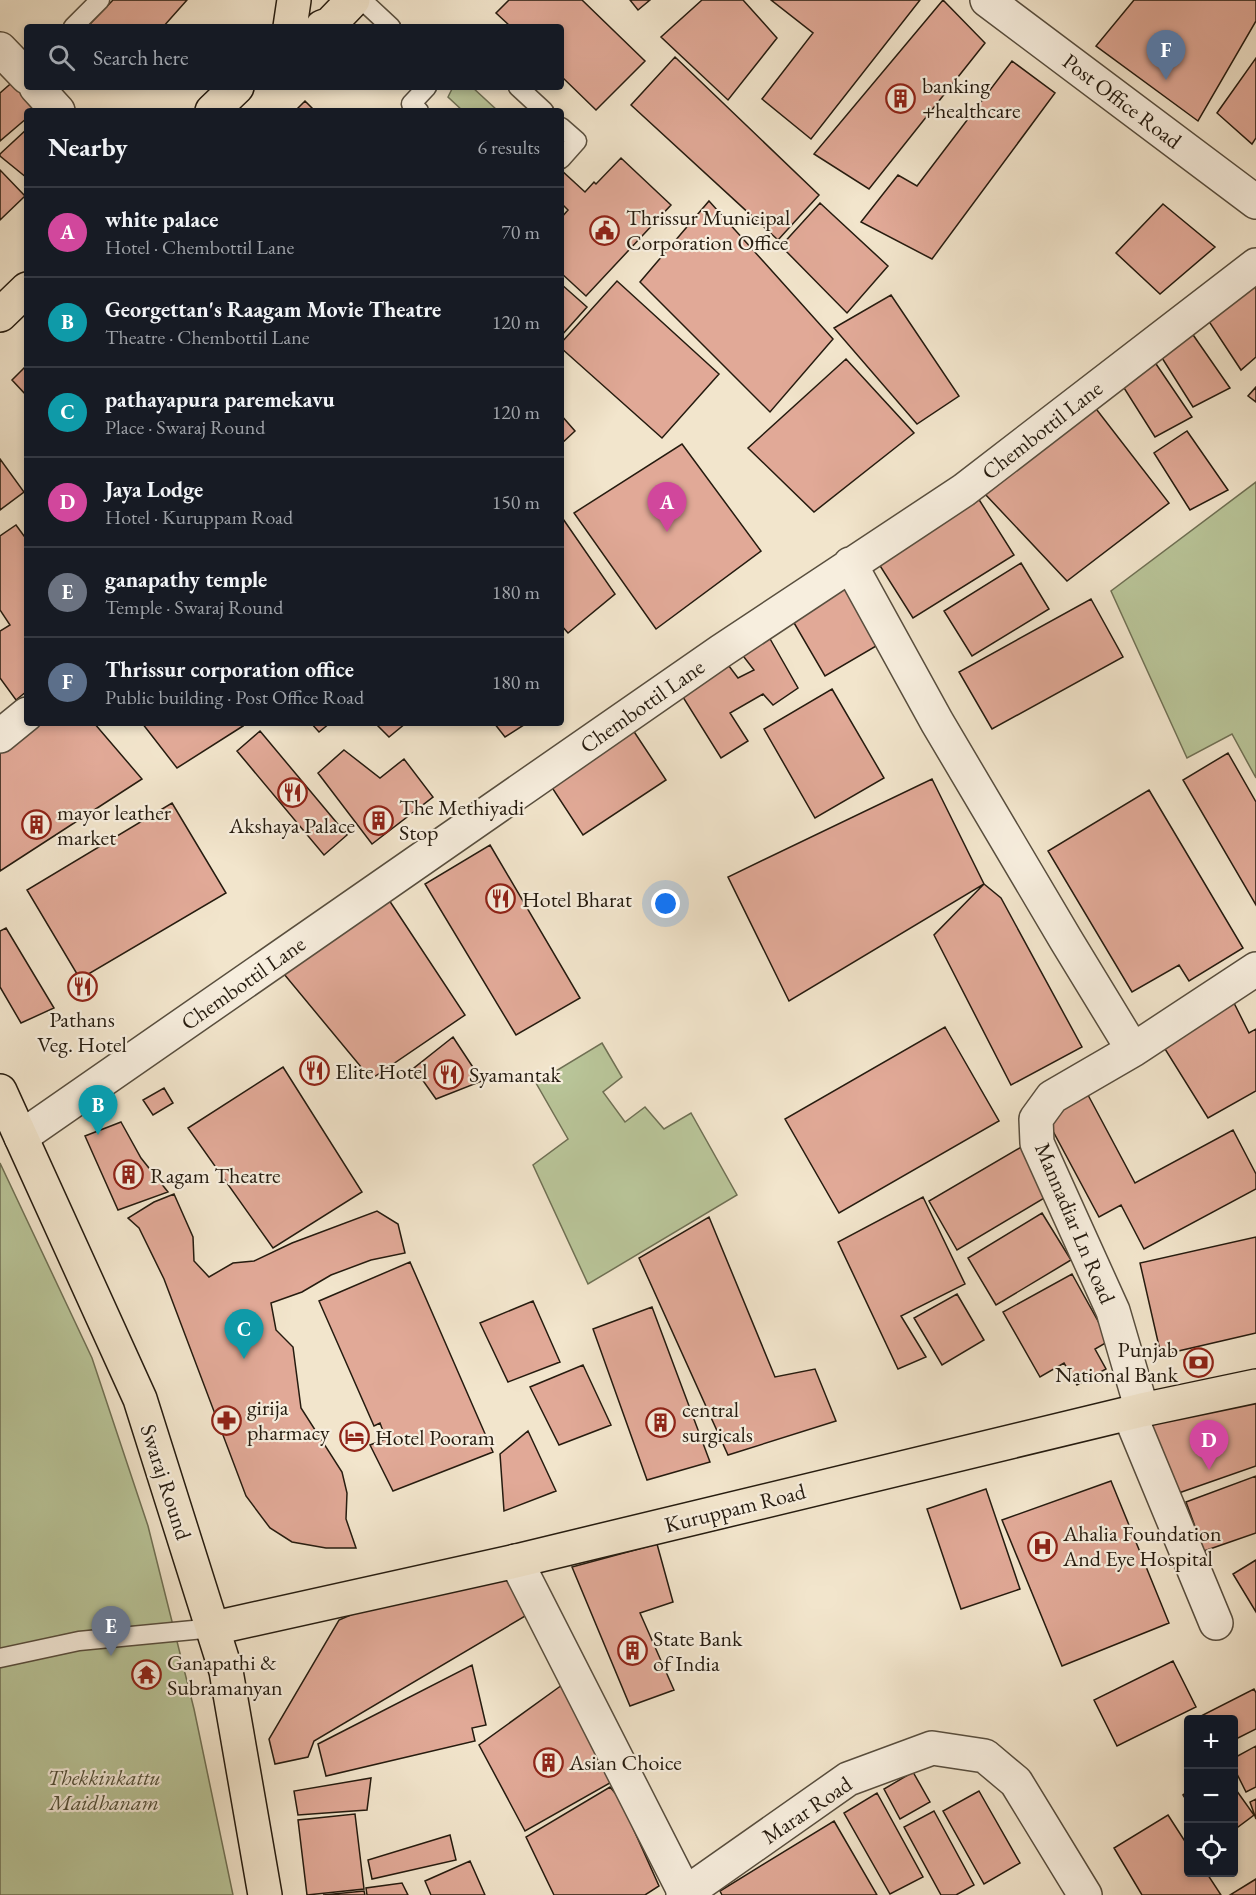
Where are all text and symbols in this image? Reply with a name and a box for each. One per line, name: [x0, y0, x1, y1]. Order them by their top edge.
search box: [24, 24, 564, 90]
pin: F: [1146, 31, 1186, 80]
icon: search: [45, 41, 78, 74]
text: Search here: [93, 43, 188, 72]
street label: Post Office Road: [1057, 47, 1188, 156]
place label: banking +healthcare: [922, 71, 1021, 125]
building icon: banking +healthcare: [885, 82, 917, 114]
text: Nearby: [48, 130, 128, 164]
text: 6 results: [477, 134, 540, 160]
place label: Thrissur Municipal Corporation Office: [626, 203, 790, 257]
text: white palace: [105, 205, 218, 234]
public building icon: Thrissur Municipal Corporation Office: [589, 214, 621, 246]
text: A: [60, 219, 75, 245]
text: 70 m: [501, 219, 540, 245]
text: Hotel · Chembottil Lane: [105, 234, 294, 260]
text: Georgettan's Raagam Movie Theatre: [105, 295, 441, 324]
text: B: [61, 309, 74, 335]
text: 120 m: [492, 309, 540, 335]
text: Theatre · Chembottil Lane: [105, 324, 310, 350]
street label: Chembottil Lane: [976, 374, 1109, 486]
text: pathayapura paremekavu: [105, 385, 335, 414]
text: C: [60, 399, 75, 425]
text: 120 m: [492, 399, 540, 425]
text: Place · Swaraj Round: [105, 414, 265, 440]
text: Jaya Lodge: [105, 475, 203, 504]
pin: A: [648, 482, 686, 532]
text: D: [60, 489, 75, 515]
text: 150 m: [492, 489, 540, 515]
text: Hotel · Kuruppam Road: [105, 504, 293, 530]
text: ganapathy temple: [105, 565, 267, 594]
text: E: [62, 579, 73, 605]
text: 180 m: [492, 579, 540, 605]
text: Temple · Swaraj Round: [105, 594, 283, 620]
street label: Chembottil Lane: [574, 652, 710, 760]
text: Thrissur corporation office: [105, 655, 354, 684]
text: F: [62, 669, 73, 695]
text: 180 m: [492, 669, 540, 695]
text: Public building · Post Office Road: [105, 684, 364, 710]
restaurant icon: Akshaya Palace: [276, 777, 308, 809]
place label: The Methiyadi Stop: [399, 793, 524, 847]
place label: mayor leather market: [57, 798, 172, 852]
building icon: The Methiyadi Stop: [362, 804, 394, 836]
building icon: mayor leather market: [20, 809, 52, 841]
place label: Akshaya Palace: [228, 811, 355, 840]
restaurant icon: Hotel Bharat: [485, 883, 517, 915]
place label: Hotel Bharat: [522, 885, 632, 914]
your location: [651, 889, 680, 918]
street label: Chembottil Lane: [175, 929, 311, 1037]
restaurant icon: Pathans Veg. Hotel: [66, 971, 98, 1003]
place label: Pathans Veg. Hotel: [37, 1005, 127, 1059]
restaurant icon: Elite Hotel: [298, 1055, 330, 1087]
place label: Elite Hotel: [335, 1057, 427, 1086]
restaurant icon: Syamantak: [432, 1058, 464, 1090]
place label: Syamantak: [469, 1060, 562, 1089]
pin: B: [78, 1086, 118, 1135]
street label: Mannadiar Ln Road: [1028, 1138, 1122, 1309]
building icon: Ragam Theatre: [113, 1159, 145, 1191]
place label: Ragam Theatre: [150, 1161, 281, 1190]
pin: C: [224, 1310, 264, 1359]
place label: Punjab National Bank: [1055, 1335, 1179, 1389]
bank icon: Punjab National Bank: [1183, 1346, 1215, 1378]
place label: girija pharmacy: [247, 1393, 330, 1447]
place label: central surgicals: [682, 1395, 753, 1449]
pharmacy icon: girija pharmacy: [210, 1404, 242, 1436]
building icon: central surgicals: [645, 1406, 677, 1438]
street label: Swaraj Round: [134, 1420, 199, 1544]
pin: D: [1190, 1420, 1228, 1470]
hotel icon: Hotel Pooram: [338, 1421, 370, 1453]
place label: Hotel Pooram: [375, 1423, 495, 1452]
street label: Kuruppam Road: [662, 1476, 809, 1540]
place label: Ahalia Foundation And Eye Hospital: [1062, 1519, 1222, 1573]
hospital icon: Ahalia Foundation And Eye Hospital: [1026, 1530, 1058, 1562]
pin: E: [92, 1606, 130, 1656]
place label: State Bank of India: [653, 1624, 743, 1678]
building icon: State Bank of India: [616, 1635, 648, 1667]
place label: Ganapathi & Subramanyan: [167, 1648, 283, 1702]
temple icon: Ganapathi & Subramanyan: [130, 1659, 162, 1691]
map controls: [1184, 1715, 1238, 1877]
button: +: [1184, 1715, 1238, 1769]
building icon: Asian Choice: [532, 1746, 564, 1778]
place label: Asian Choice: [568, 1748, 682, 1777]
park label: Thekkinkattu Maidhanam: [47, 1763, 161, 1817]
street label: Marar Road: [757, 1769, 858, 1851]
button: −: [1184, 1769, 1238, 1823]
button: locate: [1184, 1823, 1238, 1877]

